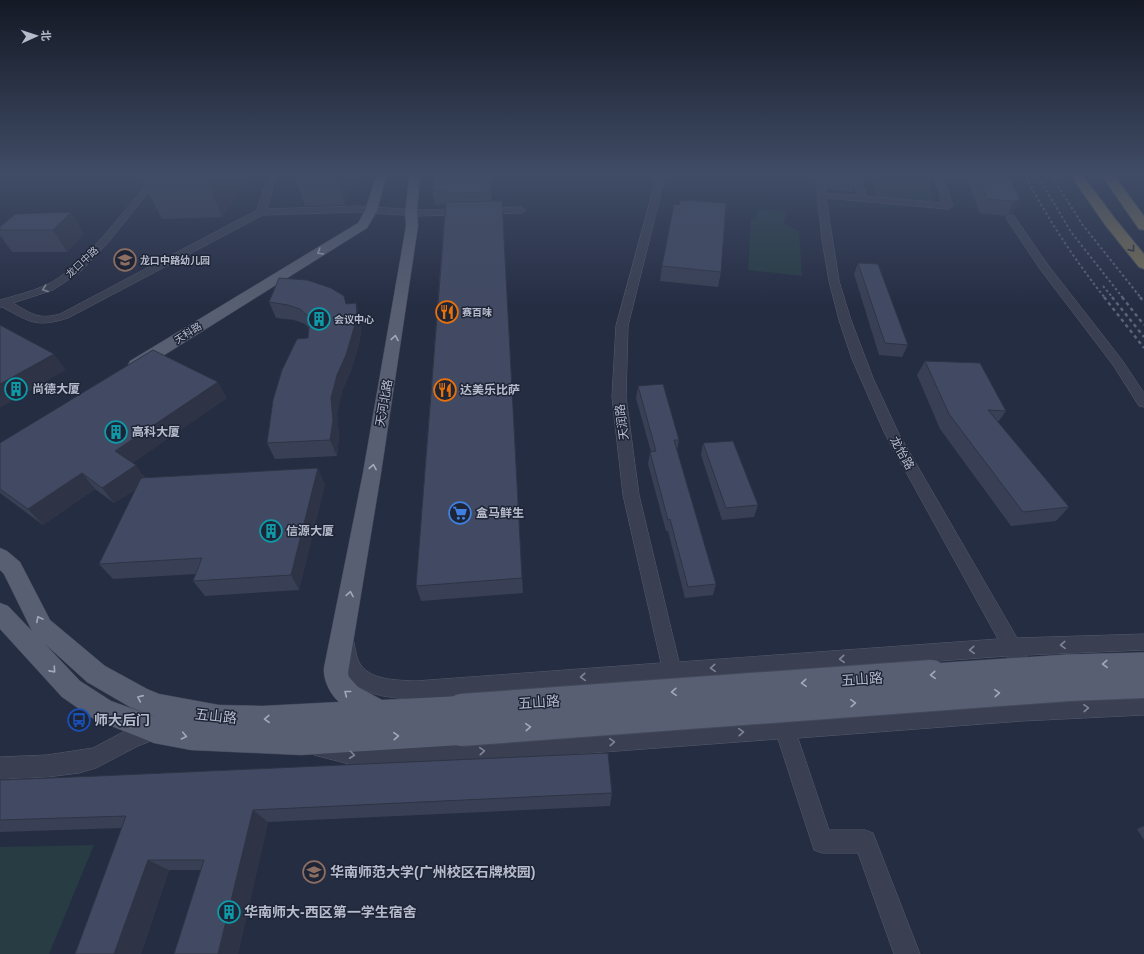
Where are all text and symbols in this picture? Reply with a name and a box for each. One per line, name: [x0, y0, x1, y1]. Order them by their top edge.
north arrow: [16, 16, 56, 56]
text: 北: [40, 30, 52, 41]
street label: 龙口中路: [64, 244, 100, 280]
one-way arrow: [1127, 244, 1134, 251]
school or university icon: 龙口中路幼儿园: [112, 247, 138, 273]
one-way arrow: [317, 247, 324, 255]
place label: 龙口中路幼儿园: [140, 254, 210, 266]
one-way arrow: [42, 284, 49, 292]
restaurant icon: 赛百味: [434, 299, 460, 325]
building icon: 会议中心: [306, 306, 332, 332]
place label: 赛百味: [462, 307, 492, 318]
place label: 会议中心: [334, 314, 374, 325]
street label: 天科路: [172, 320, 204, 346]
one-way arrow: [390, 335, 398, 341]
building icon: 尚德大厦: [3, 376, 29, 402]
restaurant icon: 达美乐比萨: [432, 377, 458, 403]
street label: 天河北路: [373, 378, 395, 428]
place label: 尚德大厦: [32, 382, 80, 396]
place label: 达美乐比萨: [460, 383, 520, 397]
street label: 天润路: [613, 403, 631, 441]
building icon: 高科大厦: [103, 419, 129, 445]
place label: 高科大厦: [132, 425, 180, 439]
street label: 龙怡路: [887, 434, 917, 472]
one-way arrow: [368, 463, 377, 470]
supermarket icon: 盒马鲜生: [447, 500, 473, 526]
place label: 盒马鲜生: [476, 506, 524, 520]
building icon: 信源大厦: [258, 518, 284, 544]
place label: 信源大厦: [286, 524, 334, 538]
one-way arrow: [345, 591, 353, 598]
one-way arrow: [36, 616, 43, 624]
one-way arrow: [1060, 640, 1066, 649]
one-way arrow: [969, 646, 975, 655]
one-way arrow: [839, 655, 845, 664]
one-way arrow: [1102, 660, 1108, 668]
one-way arrow: [710, 664, 716, 673]
one-way arrow: [48, 665, 55, 672]
street label: 五山路: [840, 670, 884, 688]
one-way arrow: [930, 670, 936, 679]
one-way arrow: [580, 673, 586, 682]
one-way arrow: [801, 679, 807, 688]
one-way arrow: [671, 687, 677, 696]
one-way arrow: [994, 688, 1000, 697]
one-way arrow: [345, 691, 352, 698]
street label: 五山路: [517, 693, 561, 711]
one-way arrow: [137, 695, 144, 703]
one-way arrow: [850, 699, 856, 708]
one-way arrow: [1083, 704, 1089, 712]
street label: 五山路: [194, 706, 238, 726]
bus stop icon: 师大后门: [66, 707, 92, 733]
place label: 师大后门: [94, 712, 150, 728]
one-way arrow: [264, 715, 270, 723]
one-way arrow: [525, 722, 531, 731]
one-way arrow: [738, 728, 744, 737]
one-way arrow: [181, 731, 188, 739]
one-way arrow: [393, 732, 399, 741]
one-way arrow: [609, 737, 615, 746]
one-way arrow: [479, 746, 485, 755]
one-way arrow: [349, 750, 355, 759]
school or university icon: 华南师范大学(广州校区石牌校园): [301, 859, 327, 885]
place label: 华南师范大学(广州校区石牌校园): [330, 864, 535, 880]
building icon: 华南师大-西区第一学生宿舍: [216, 899, 242, 925]
place label: 华南师大-西区第一学生宿舍: [244, 904, 417, 920]

